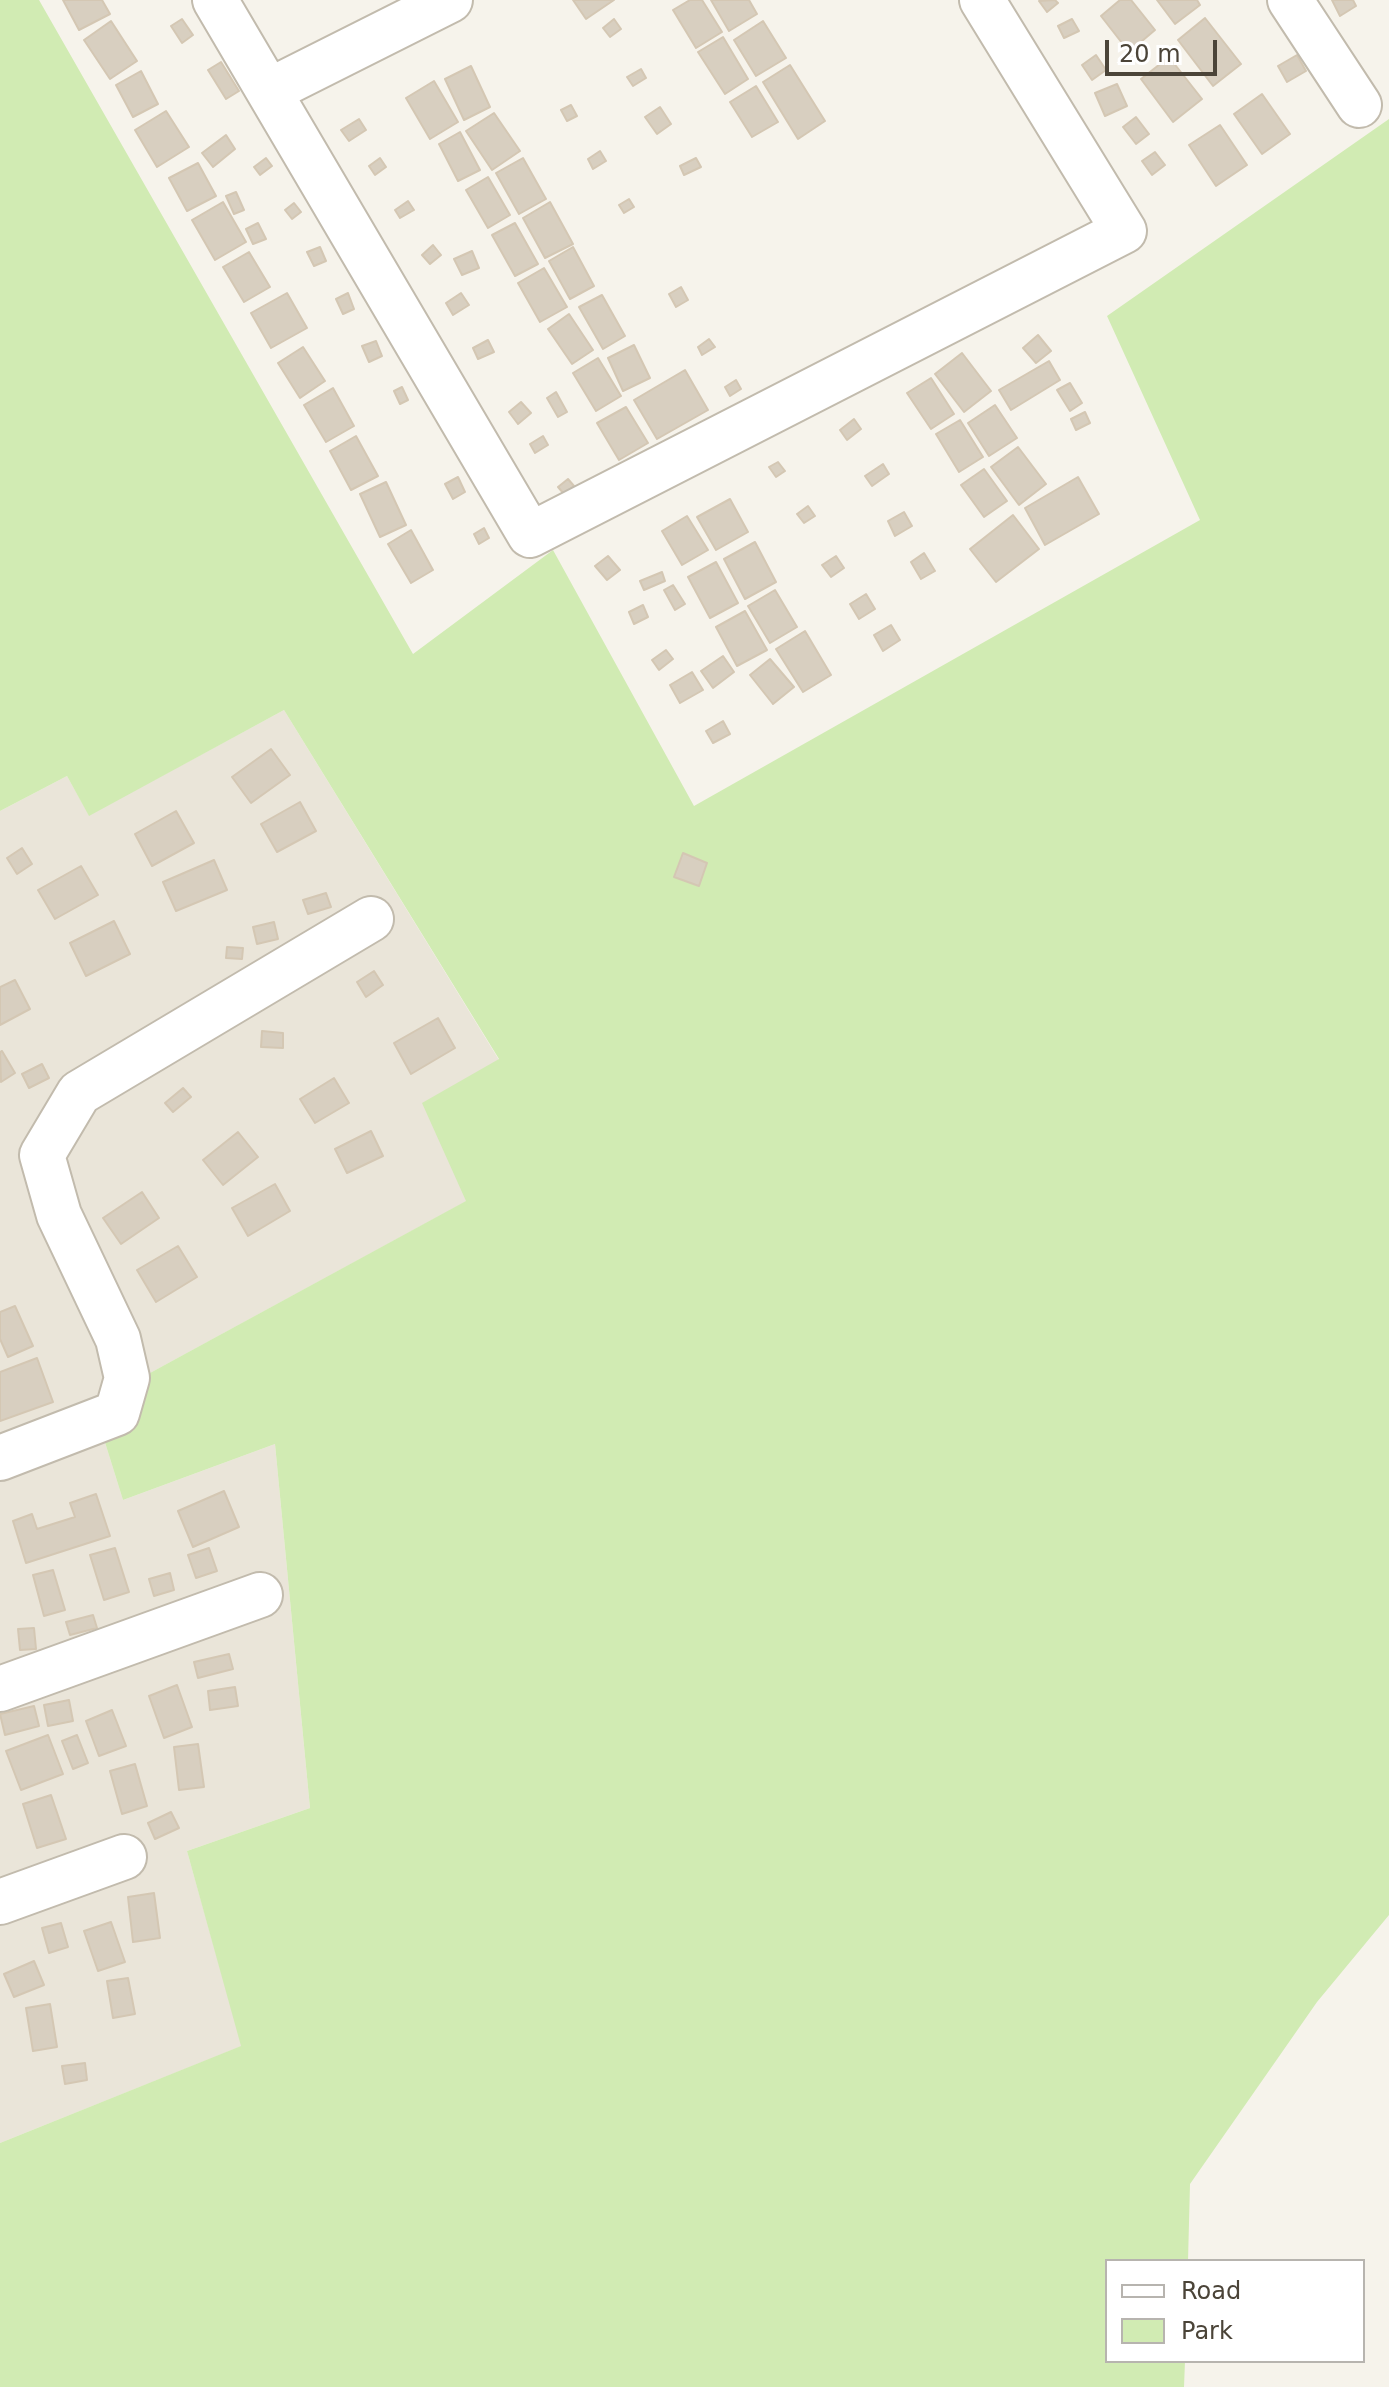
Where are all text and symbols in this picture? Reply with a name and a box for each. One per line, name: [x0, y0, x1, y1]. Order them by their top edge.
scale bar: [1109, 24, 1221, 74]
text: 20 m: [1119, 40, 1181, 68]
legend: [1105, 2259, 1365, 2363]
text: Road: [1181, 2277, 1241, 2305]
text: Park: [1181, 2317, 1233, 2345]

